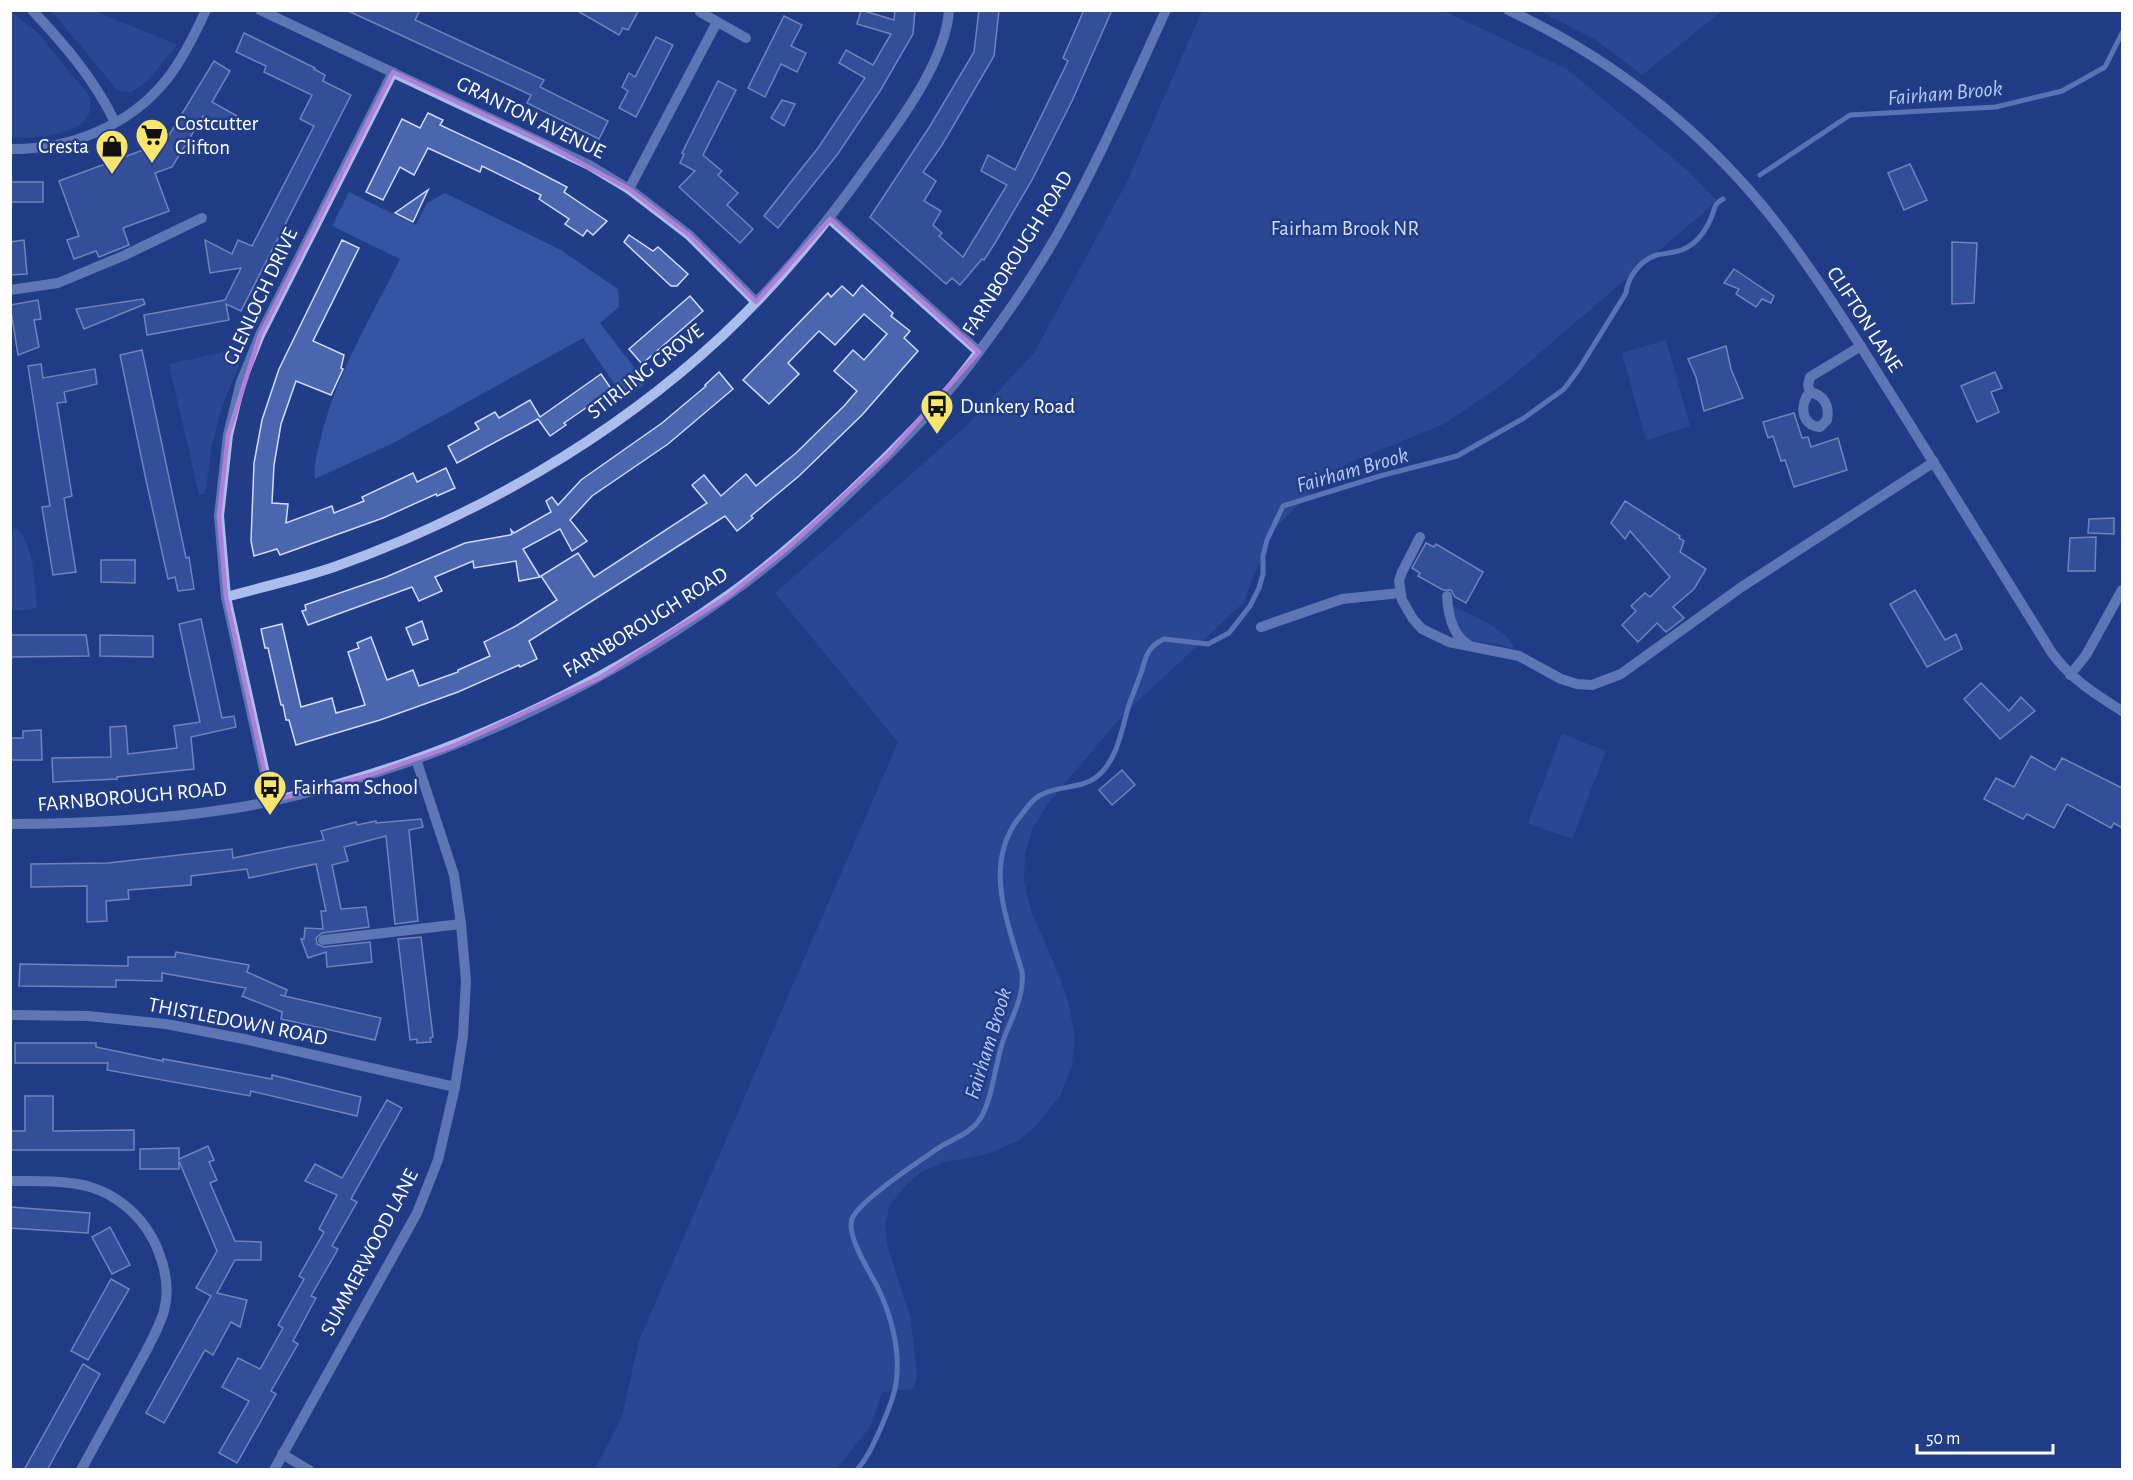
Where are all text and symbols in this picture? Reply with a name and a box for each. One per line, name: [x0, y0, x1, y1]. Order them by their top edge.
street label: GRANTON AVENUE: [453, 72, 608, 162]
water label: Fairham Brook: [1887, 77, 2004, 109]
place label: Costcutter Clifton: [175, 113, 259, 158]
supermarket icon: Costcutter Clifton: [134, 117, 170, 164]
shop icon: Cresta: [94, 128, 130, 175]
place label: Cresta: [38, 136, 89, 157]
street label: FARNBOROUGH ROAD: [958, 167, 1077, 339]
park label: Fairham Brook NR: [1271, 218, 1419, 239]
street label: GLENLOCH DRIVE: [220, 225, 301, 368]
street label: CLIFTON LANE: [1823, 263, 1906, 376]
street label: STIRLING GROVE: [583, 320, 707, 423]
bus stop icon: Dunkery Road: [919, 388, 955, 435]
place label: Dunkery Road: [960, 396, 1075, 417]
water label: Fairham Brook: [1294, 443, 1411, 496]
street label: FARNBOROUGH ROAD: [559, 563, 731, 682]
bus stop icon: Fairham School: [252, 769, 288, 816]
place label: Fairham School: [293, 777, 418, 798]
street label: FARNBOROUGH ROAD: [37, 778, 228, 815]
water label: Fairham Brook: [961, 985, 1015, 1102]
street label: THISTLEDOWN ROAD: [146, 994, 329, 1049]
street label: SUMMERWOOD LANE: [317, 1166, 422, 1339]
scale bar: [1917, 1417, 2054, 1455]
text: 50 m: [1926, 1430, 1960, 1448]

